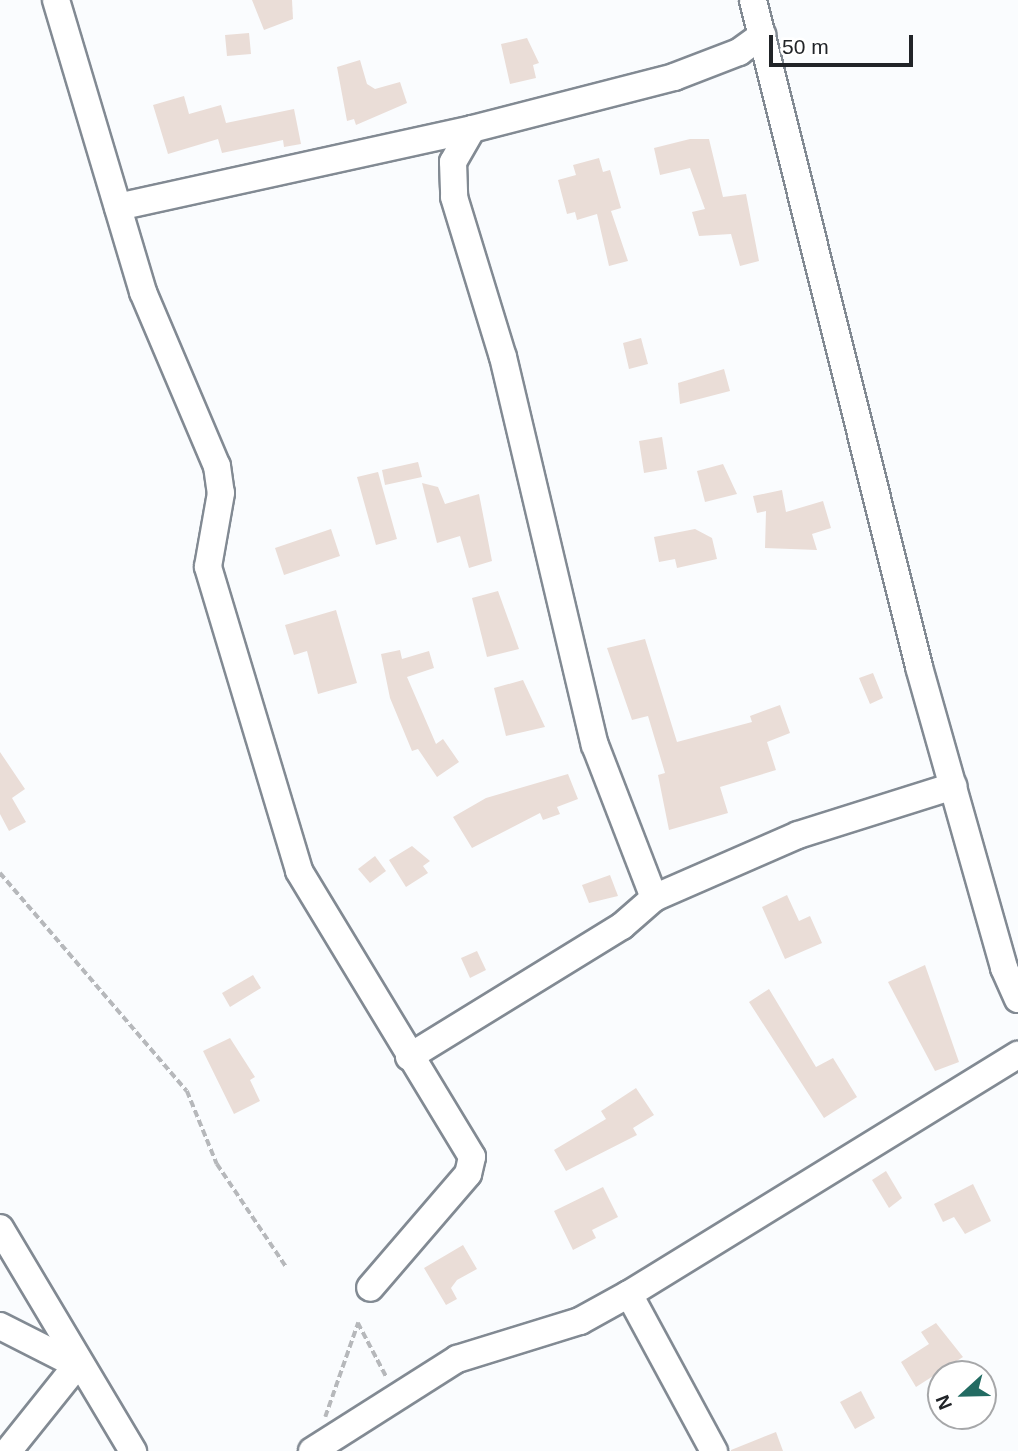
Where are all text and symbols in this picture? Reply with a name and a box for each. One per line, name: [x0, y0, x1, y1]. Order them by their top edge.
scale bar: [773, 21, 916, 65]
text: 50 m: [782, 35, 829, 58]
north arrow: [927, 1360, 997, 1430]
text: N: [932, 1392, 956, 1413]

